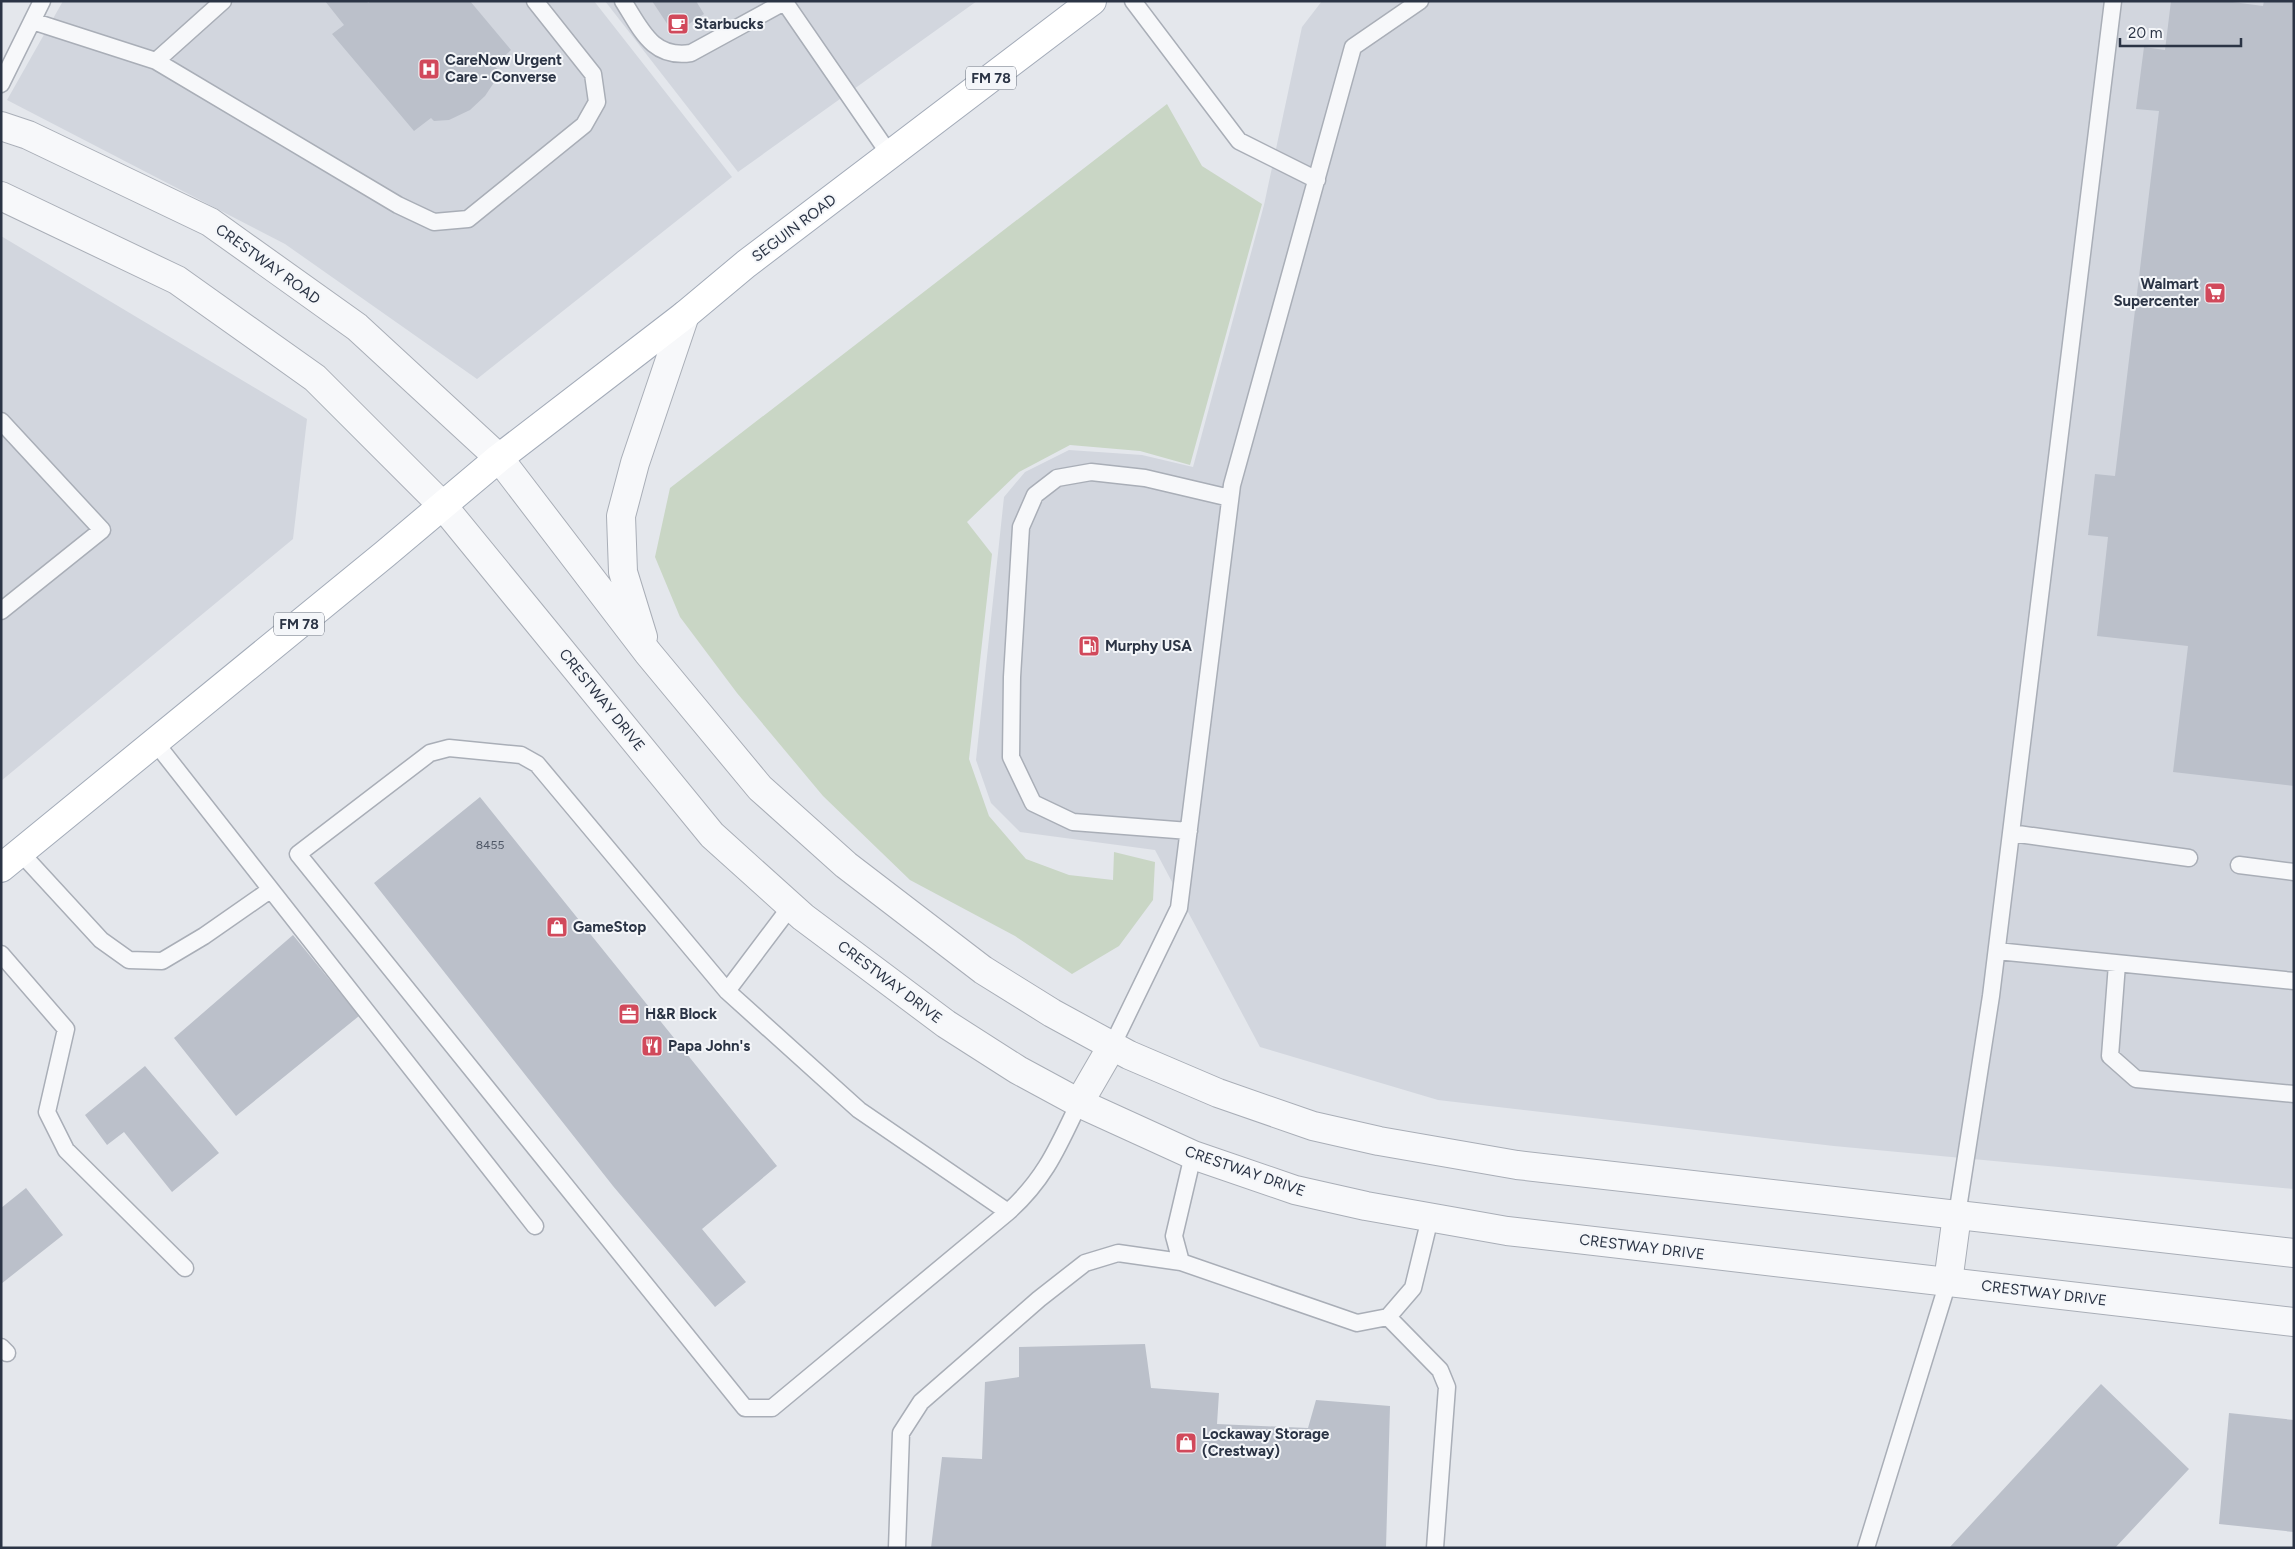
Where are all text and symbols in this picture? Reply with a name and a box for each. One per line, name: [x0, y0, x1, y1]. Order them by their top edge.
cafe icon: Starbucks: [666, 12, 690, 36]
place label: Starbucks: [694, 15, 763, 33]
scale bar: [2120, 15, 2241, 47]
text: 20 m: [2128, 24, 2162, 42]
place label: CareNow Urgent Care - Converse: [445, 51, 562, 86]
hospital icon: CareNow Urgent Care - Converse: [417, 57, 441, 81]
road number: FM 78: [966, 66, 1016, 90]
street label: SEGUIN ROAD: [748, 190, 840, 266]
street label: CRESTWAY ROAD: [212, 220, 324, 308]
place label: Walmart Supercenter: [2113, 275, 2199, 310]
supermarket icon: Walmart Supercenter: [2203, 281, 2227, 305]
road number: FM 78: [274, 612, 324, 636]
fuel station icon: Murphy USA: [1077, 634, 1101, 658]
place label: Murphy USA: [1105, 637, 1192, 655]
street label: CRESTWAY DRIVE: [555, 645, 649, 755]
house number: 8455: [476, 838, 504, 852]
shop icon: GameStop: [545, 915, 569, 939]
place label: GameStop: [573, 918, 646, 936]
street label: CRESTWAY DRIVE: [834, 937, 946, 1027]
office icon: H&R Block: [617, 1002, 641, 1026]
place label: H&R Block: [645, 1005, 717, 1023]
restaurant icon: Papa John's: [640, 1034, 664, 1058]
place label: Papa John's: [668, 1037, 750, 1055]
street label: CRESTWAY DRIVE: [1182, 1142, 1308, 1200]
street label: CRESTWAY DRIVE: [1578, 1230, 1706, 1264]
street label: CRESTWAY DRIVE: [1980, 1276, 2108, 1310]
place label: Lockaway Storage (Crestway): [1202, 1425, 1330, 1460]
shop icon: Lockaway Storage (Crestway): [1174, 1431, 1198, 1455]

